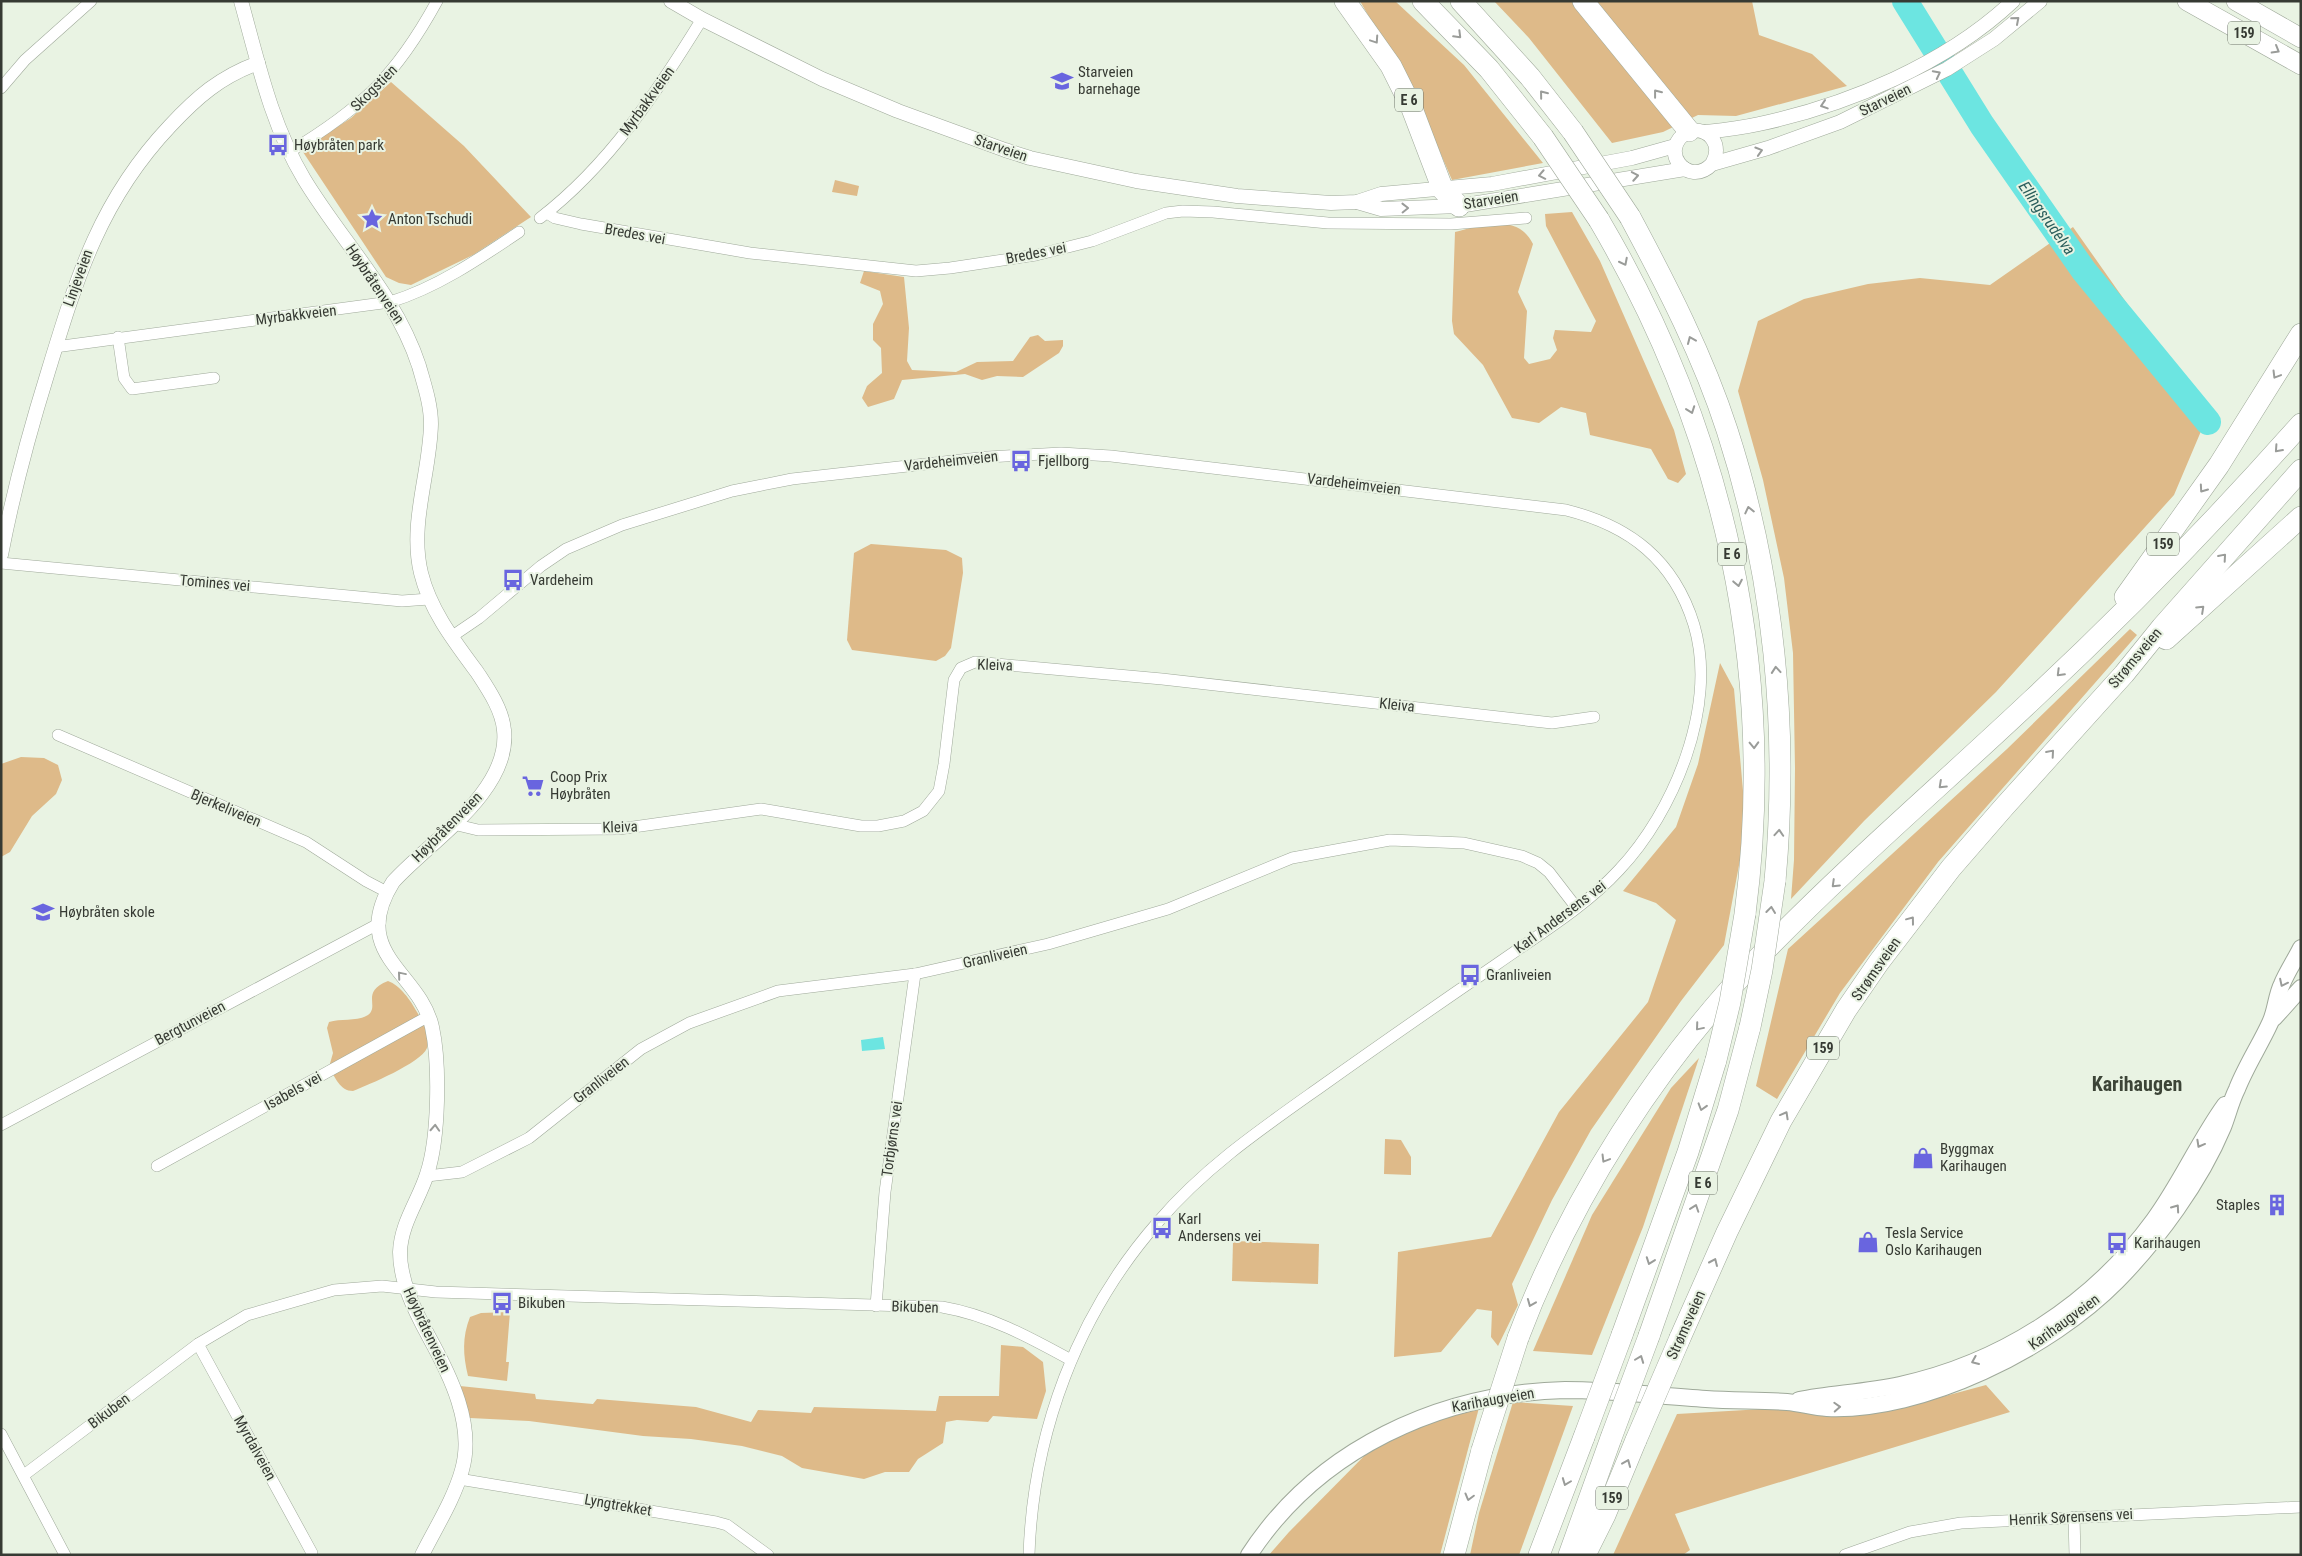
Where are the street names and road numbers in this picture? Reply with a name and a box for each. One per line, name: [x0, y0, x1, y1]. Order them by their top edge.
road number: 159: [2228, 22, 2260, 44]
street label: Skogstien: [347, 61, 401, 115]
street label: Myrbakkveien: [616, 63, 678, 139]
street label: Starveien: [1856, 80, 1914, 120]
road number: E 6: [1395, 88, 1423, 112]
street label: Starveien: [972, 131, 1030, 165]
street label: Starveien: [1462, 187, 1520, 213]
street label: Bredes vei: [603, 220, 667, 248]
street label: Bredes vei: [1004, 238, 1068, 268]
street label: Høybråtenveien: [342, 241, 408, 327]
street label: Linjeveien: [59, 247, 97, 309]
street label: Myrbakkveien: [255, 301, 337, 329]
street label: Vardeheimveien: [903, 447, 999, 475]
street label: Vardeheimveien: [1306, 469, 1402, 499]
road number: 159: [2147, 532, 2179, 556]
road number: E 6: [1718, 542, 1746, 566]
street label: Tomines vei: [179, 571, 251, 595]
street label: Strømsveien: [2104, 624, 2166, 692]
street label: Kleiva: [977, 655, 1013, 675]
street label: Kleiva: [1378, 694, 1416, 716]
street label: Bjerkeliveien: [188, 785, 264, 831]
street label: Høybråtenveien: [408, 788, 486, 866]
street label: Kleiva: [602, 817, 638, 837]
street label: Karl Andersens vei: [1511, 877, 1609, 957]
street label: Strømsveien: [1848, 934, 1904, 1004]
street label: Granliveien: [961, 940, 1029, 972]
street label: Bergtunveien: [152, 997, 228, 1049]
road number: 159: [1807, 1036, 1839, 1060]
street label: Granliveien: [570, 1053, 632, 1107]
street label: Isabels vei: [261, 1068, 325, 1114]
street label: Torbjørns vei: [878, 1100, 906, 1178]
road number: E 6: [1689, 1172, 1717, 1194]
street label: Høybråtenveien: [399, 1285, 455, 1375]
street label: Strømsveien: [1663, 1288, 1709, 1362]
street label: Karihaugveien: [2025, 1290, 2103, 1354]
street label: Bikuben: [891, 1297, 939, 1317]
street label: Karihaugveien: [1450, 1384, 1536, 1416]
street label: Bikuben: [85, 1390, 133, 1432]
street label: Myrdalveien: [230, 1413, 280, 1483]
road number: 159: [1596, 1486, 1628, 1510]
street label: Lyngtrekket: [583, 1490, 653, 1520]
street label: Henrik Sørensens vei: [2009, 1505, 2133, 1529]

